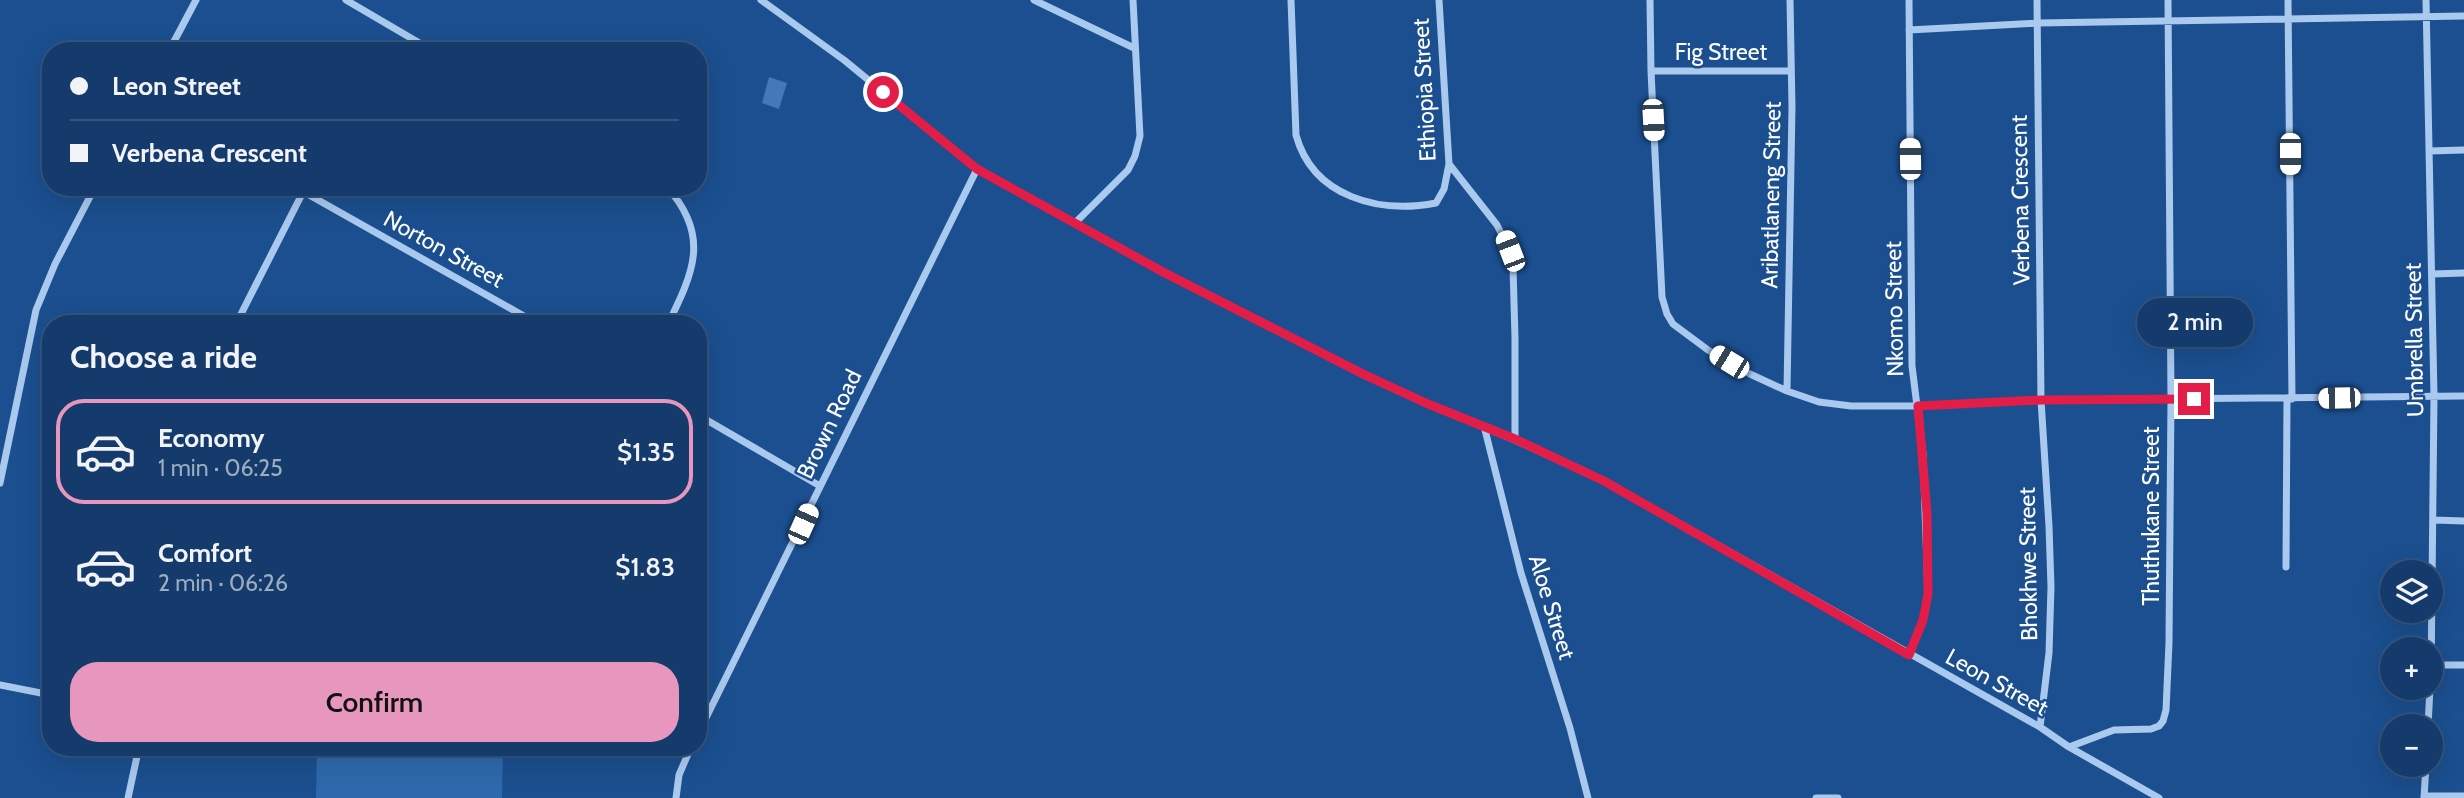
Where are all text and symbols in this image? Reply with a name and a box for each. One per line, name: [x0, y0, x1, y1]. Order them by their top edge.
street label: Ethiopia Street: [1406, 18, 1442, 162]
street label: Fig Street: [1675, 38, 1767, 66]
text: Leon Street: [112, 70, 241, 102]
route start: [867, 76, 899, 108]
car: [1642, 98, 1665, 142]
street label: Aribatlaneng Street: [1755, 101, 1787, 289]
street label: Verbena Crescent: [2005, 114, 2035, 285]
car: [2280, 133, 2301, 175]
text: Verbena Crescent: [112, 137, 307, 169]
car: [1900, 138, 1921, 180]
street label: Norton Street: [379, 204, 509, 294]
car: [1493, 228, 1528, 274]
street label: Nkomo Street: [1879, 241, 1909, 377]
street label: Umbrella Street: [2399, 262, 2429, 417]
callout: 2 min: [2136, 298, 2252, 346]
text: 2 min: [2167, 308, 2223, 336]
text: Choose a ride: [70, 337, 257, 376]
car: [1706, 342, 1753, 382]
street label: Brown Road: [791, 365, 867, 483]
route end: [2178, 383, 2210, 415]
car: [2318, 387, 2361, 409]
icon: car: [74, 420, 137, 483]
text: Economy: [158, 422, 264, 454]
street label: Thuthukane Street: [2137, 426, 2165, 606]
text: $1.35: [617, 436, 675, 468]
text: 1 min · 06:25: [158, 454, 283, 482]
street label: Bhokhwe Street: [2013, 487, 2043, 641]
car: [785, 501, 822, 547]
icon: car: [74, 535, 137, 598]
text: Comfort: [158, 537, 252, 569]
text: $1.83: [615, 551, 675, 583]
street label: Aloe Street: [1523, 551, 1581, 663]
map controls: [2380, 560, 2443, 777]
button: layers: [2380, 560, 2443, 623]
text: 2 min · 06:26: [158, 569, 288, 597]
button: +: [2380, 637, 2443, 700]
street label: Leon Street: [1941, 642, 2053, 722]
button: Confirm: [70, 662, 679, 742]
button: −: [2380, 714, 2443, 777]

